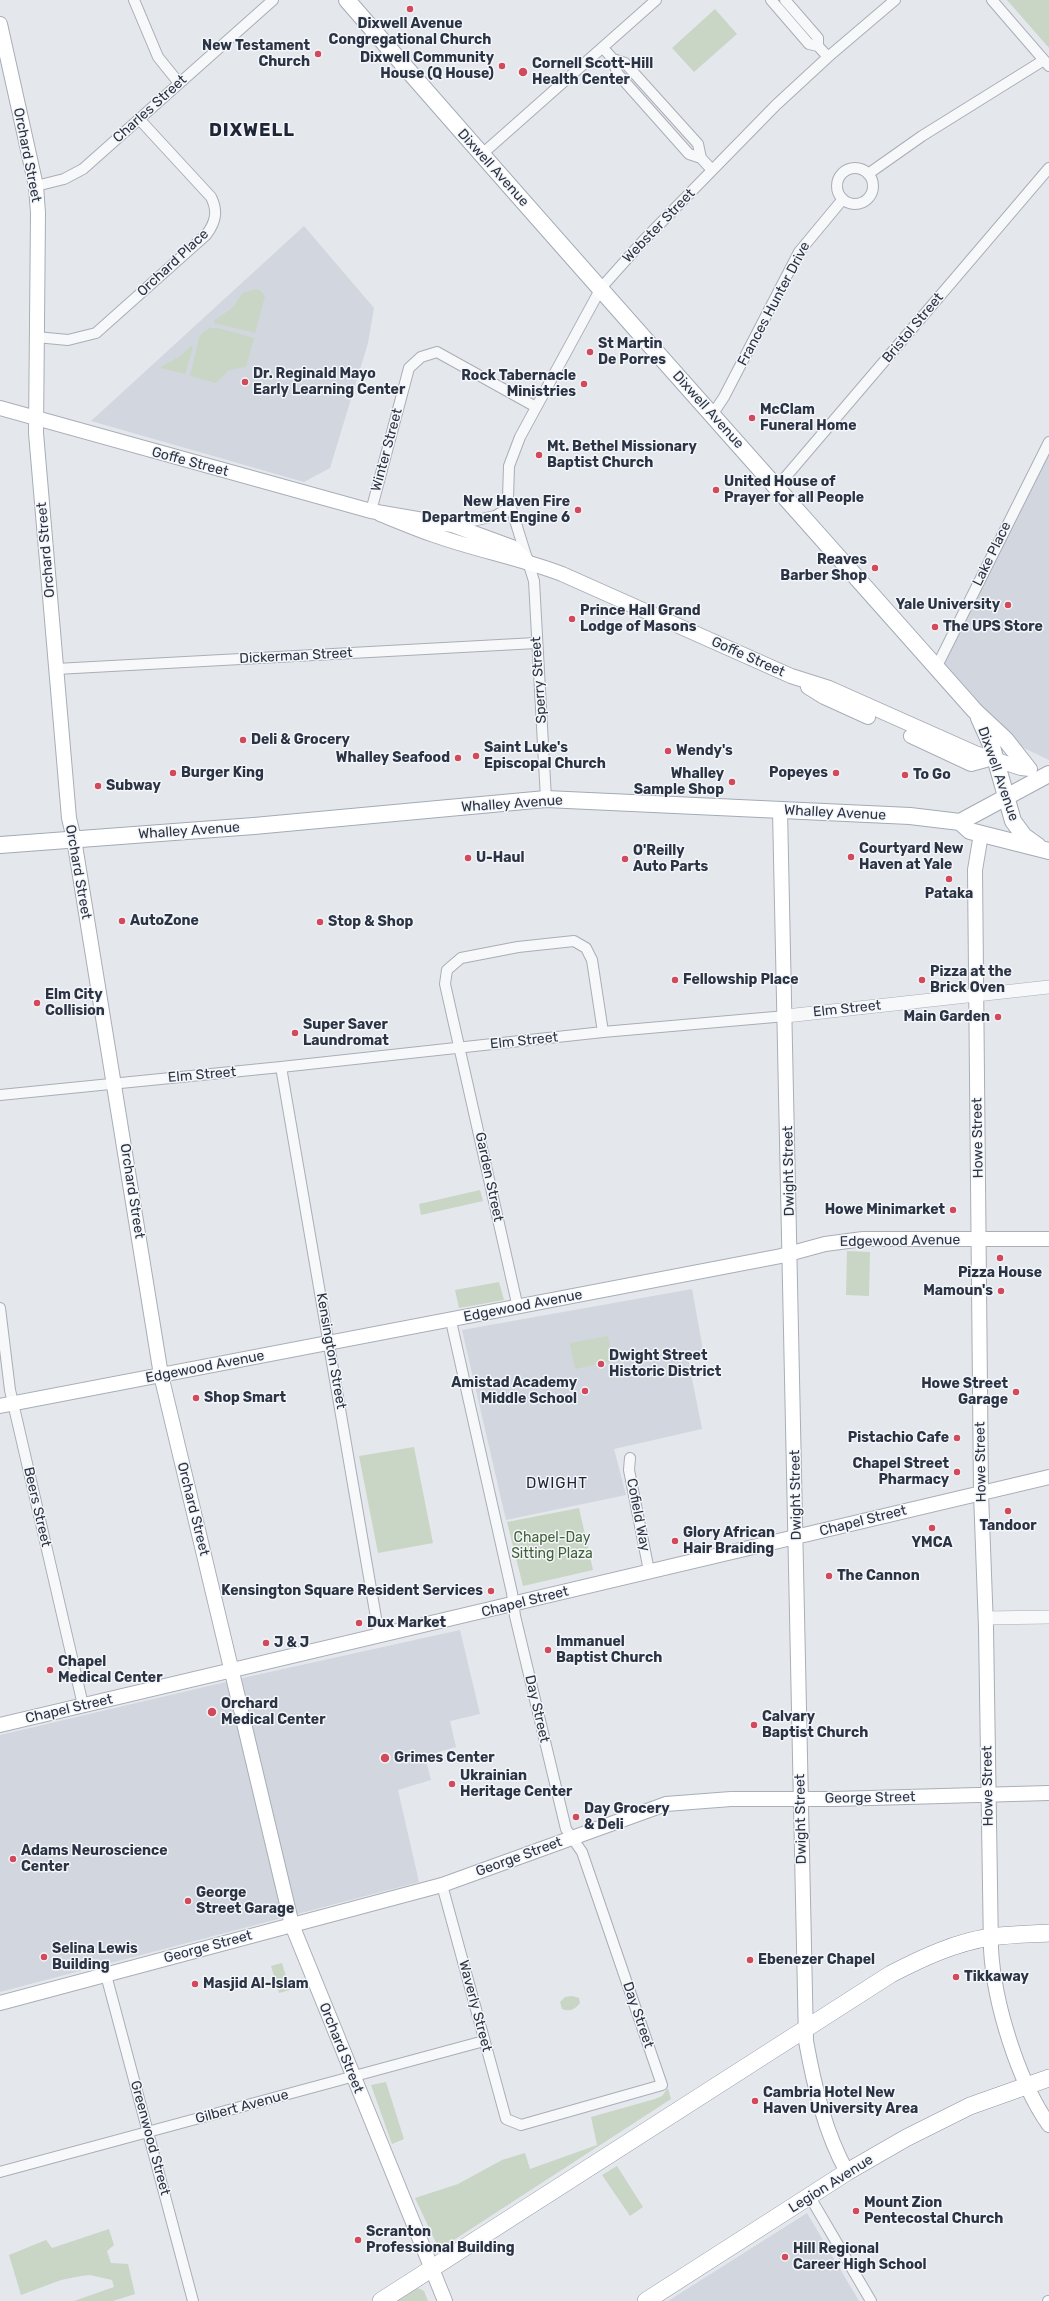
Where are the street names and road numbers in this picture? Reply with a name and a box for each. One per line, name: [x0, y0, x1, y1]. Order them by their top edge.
street label: Charles Street: [110, 72, 190, 146]
street label: Orchard Street: [10, 106, 44, 204]
street label: Dixwell Avenue: [454, 126, 532, 210]
street label: Webster Street: [619, 185, 699, 267]
street label: Orchard Place: [134, 226, 212, 300]
street label: Frances Hunter Drive: [734, 239, 814, 369]
street label: Bristol Street: [879, 290, 947, 366]
street label: Dixwell Avenue: [669, 368, 747, 452]
street label: Winter Street: [368, 407, 406, 493]
street label: Goffe Street: [150, 444, 230, 480]
street label: Orchard Street: [33, 501, 59, 599]
street label: Lake Place: [969, 519, 1015, 589]
street label: Goffe Street: [709, 633, 787, 681]
street label: Sperry Street: [528, 636, 550, 724]
street label: Dickerman Street: [239, 645, 353, 667]
street label: Dixwell Avenue: [974, 725, 1022, 823]
street label: Whalley Avenue: [461, 792, 563, 816]
street label: Whalley Avenue: [784, 802, 886, 824]
street label: Whalley Avenue: [138, 819, 240, 843]
street label: Orchard Street: [61, 823, 95, 921]
street label: Elm Street: [812, 997, 882, 1021]
street label: Elm Street: [489, 1029, 559, 1053]
street label: Elm Street: [167, 1064, 237, 1086]
street label: Howe Street: [969, 1098, 987, 1178]
street label: Dwight Street: [780, 1126, 798, 1216]
street label: Garden Street: [471, 1131, 507, 1223]
street label: Orchard Street: [116, 1142, 148, 1240]
street label: Edgewood Avenue: [840, 1232, 960, 1250]
street label: Edgewood Avenue: [462, 1286, 584, 1326]
street label: Kensington Street: [313, 1292, 349, 1410]
street label: Edgewood Avenue: [144, 1347, 266, 1387]
street label: Howe Street: [972, 1422, 990, 1502]
street label: Dwight Street: [787, 1450, 805, 1540]
street label: Orchard Street: [173, 1460, 213, 1558]
street label: Beers Street: [20, 1465, 54, 1549]
street label: Cofield Way: [623, 1477, 653, 1553]
street label: Chapel Street: [818, 1502, 908, 1540]
street label: Chapel Street: [480, 1583, 570, 1621]
street label: Day Street: [521, 1674, 553, 1744]
street label: Chapel Street: [24, 1691, 114, 1727]
street label: Howe Street: [979, 1746, 997, 1826]
street label: Dwight Street: [792, 1774, 810, 1864]
street label: George Street: [825, 1789, 915, 1807]
street label: George Street: [474, 1834, 564, 1880]
street label: George Street: [162, 1927, 254, 1967]
street label: Waverly Street: [455, 1958, 495, 2054]
street label: Day Street: [619, 1980, 657, 2050]
street label: Orchard Street: [315, 2000, 367, 2096]
street label: Greenwood Street: [127, 2079, 173, 2197]
street label: Gilbert Avenue: [194, 2086, 290, 2128]
street label: Legion Avenue: [786, 2151, 876, 2217]

